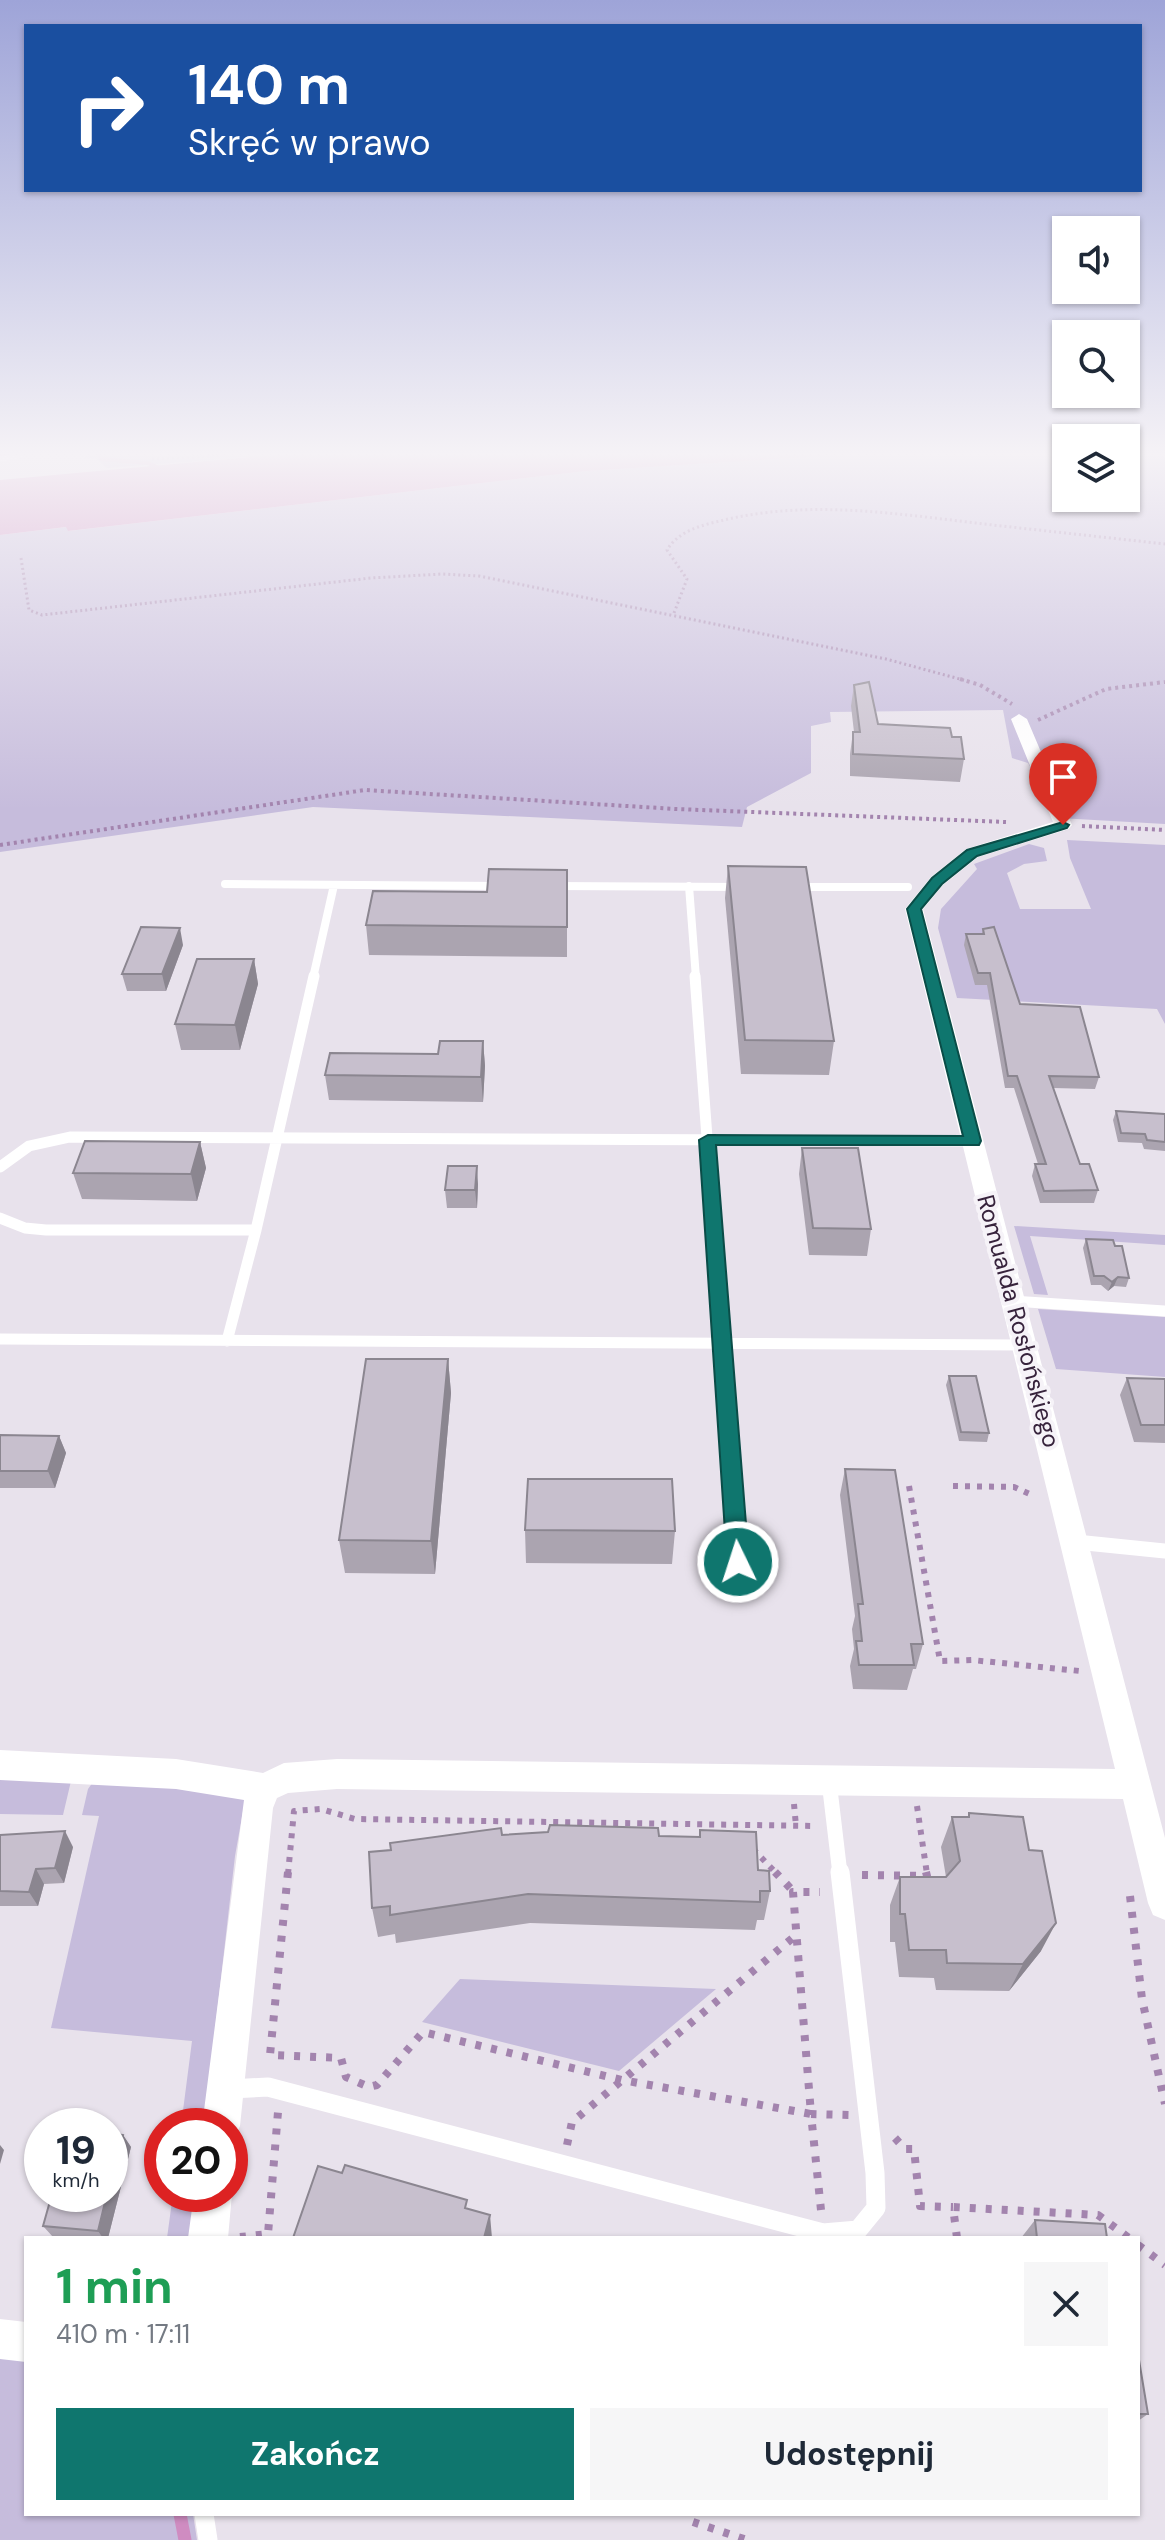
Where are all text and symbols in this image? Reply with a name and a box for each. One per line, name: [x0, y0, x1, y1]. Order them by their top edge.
text: 140 m: [188, 48, 350, 121]
icon: right: [56, 56, 160, 160]
text: Skręć w prawo: [188, 119, 431, 166]
map controls: [1052, 216, 1140, 512]
button: sound: [1052, 216, 1140, 304]
button: search: [1052, 320, 1140, 408]
button: layers: [1052, 424, 1140, 512]
pin: [1029, 743, 1097, 825]
icon: arrive: [1041, 755, 1085, 799]
street label: Romualda Rosłońskiego: [970, 1191, 1068, 1451]
position arrow: [696, 1520, 780, 1604]
speed limit sign: 20: [144, 2108, 248, 2212]
text: 19: [56, 2124, 96, 2176]
text: km/h: [52, 2167, 100, 2193]
text: 1 min: [56, 2255, 173, 2318]
button: close: [1024, 2262, 1108, 2346]
text: 410 m · 17:11: [56, 2317, 190, 2351]
button: Zakończ: [56, 2408, 574, 2500]
button: Udostępnij: [590, 2408, 1108, 2500]

